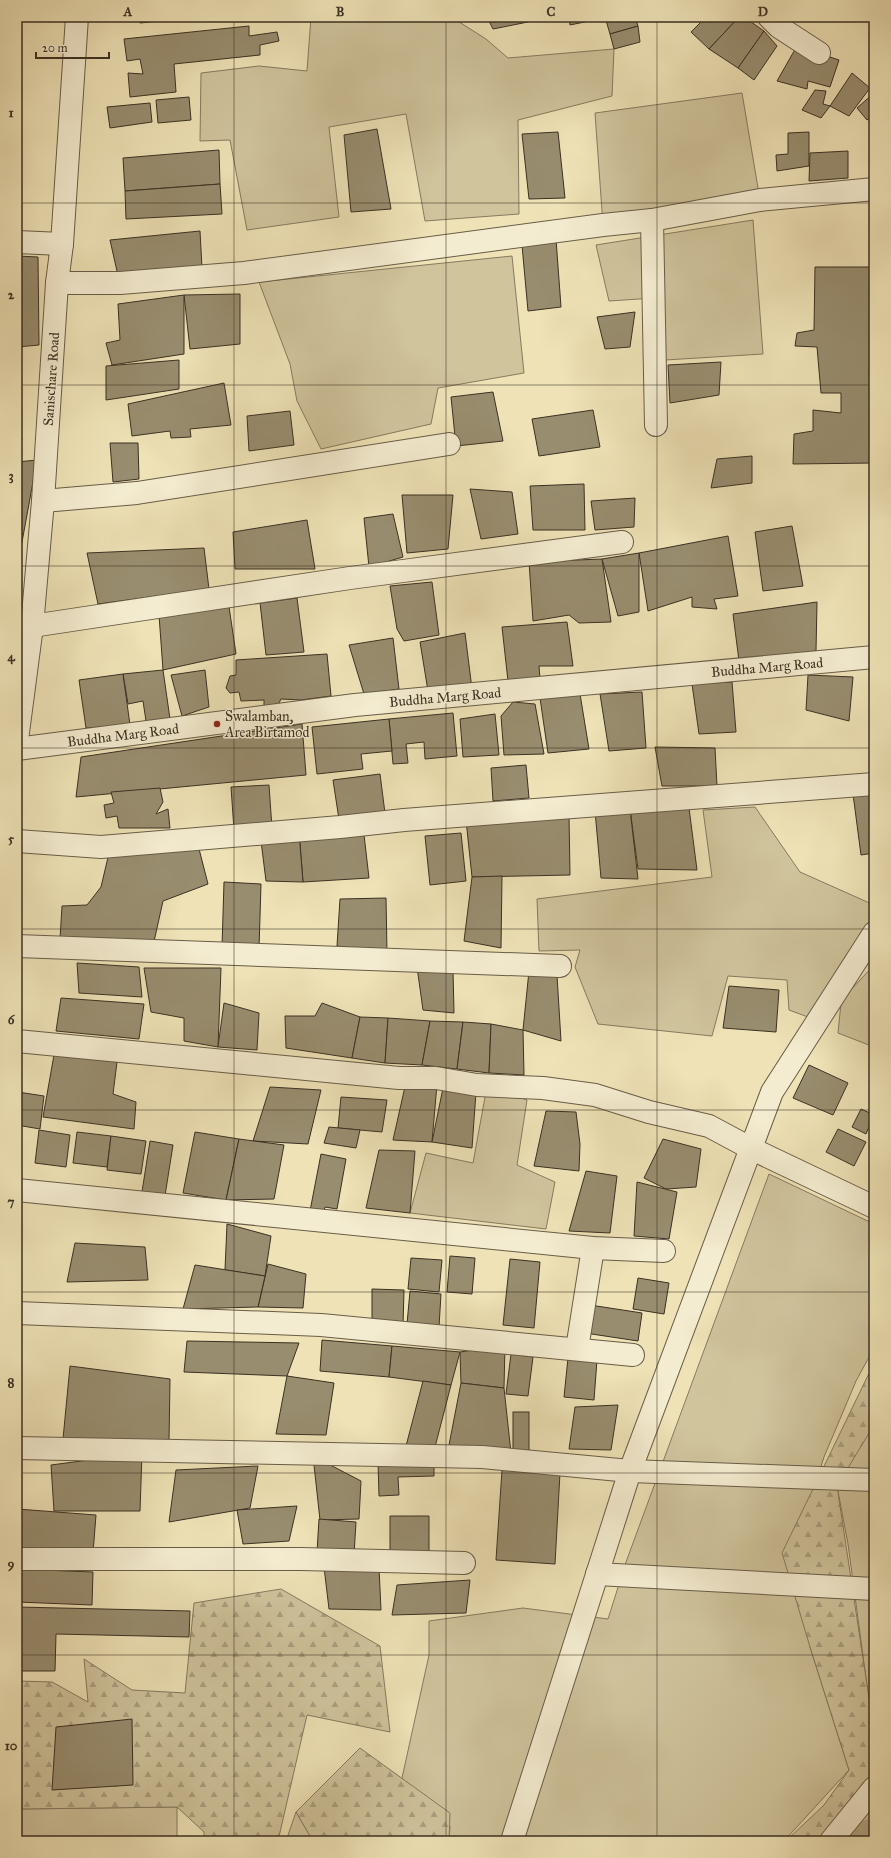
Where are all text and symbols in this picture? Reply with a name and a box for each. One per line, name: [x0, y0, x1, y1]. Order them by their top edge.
text: A: [123, 4, 133, 20]
text: B: [336, 4, 345, 20]
text: C: [547, 4, 556, 20]
text: D: [758, 4, 768, 20]
scale bar: [36, 34, 109, 60]
text: 20 m: [42, 41, 68, 55]
text: 1: [8, 105, 14, 121]
text: 2: [8, 287, 15, 303]
street label: Sanischare Road: [40, 332, 63, 426]
text: 3: [8, 468, 14, 484]
text: 4: [7, 649, 15, 665]
street label: Buddha Marg Road: [710, 654, 824, 681]
street label: Buddha Marg Road: [388, 684, 502, 711]
place label: Swalamban, Area Birtamod: [224, 708, 309, 741]
marker: Swalamban, Area Birtamod: [212, 719, 222, 729]
street label: Buddha Marg Road: [66, 720, 180, 751]
text: 5: [8, 831, 15, 847]
text: 6: [8, 1012, 16, 1028]
text: 7: [8, 1194, 15, 1210]
text: 8: [8, 1375, 15, 1391]
text: 9: [8, 1556, 15, 1572]
text: 10: [5, 1738, 18, 1754]

